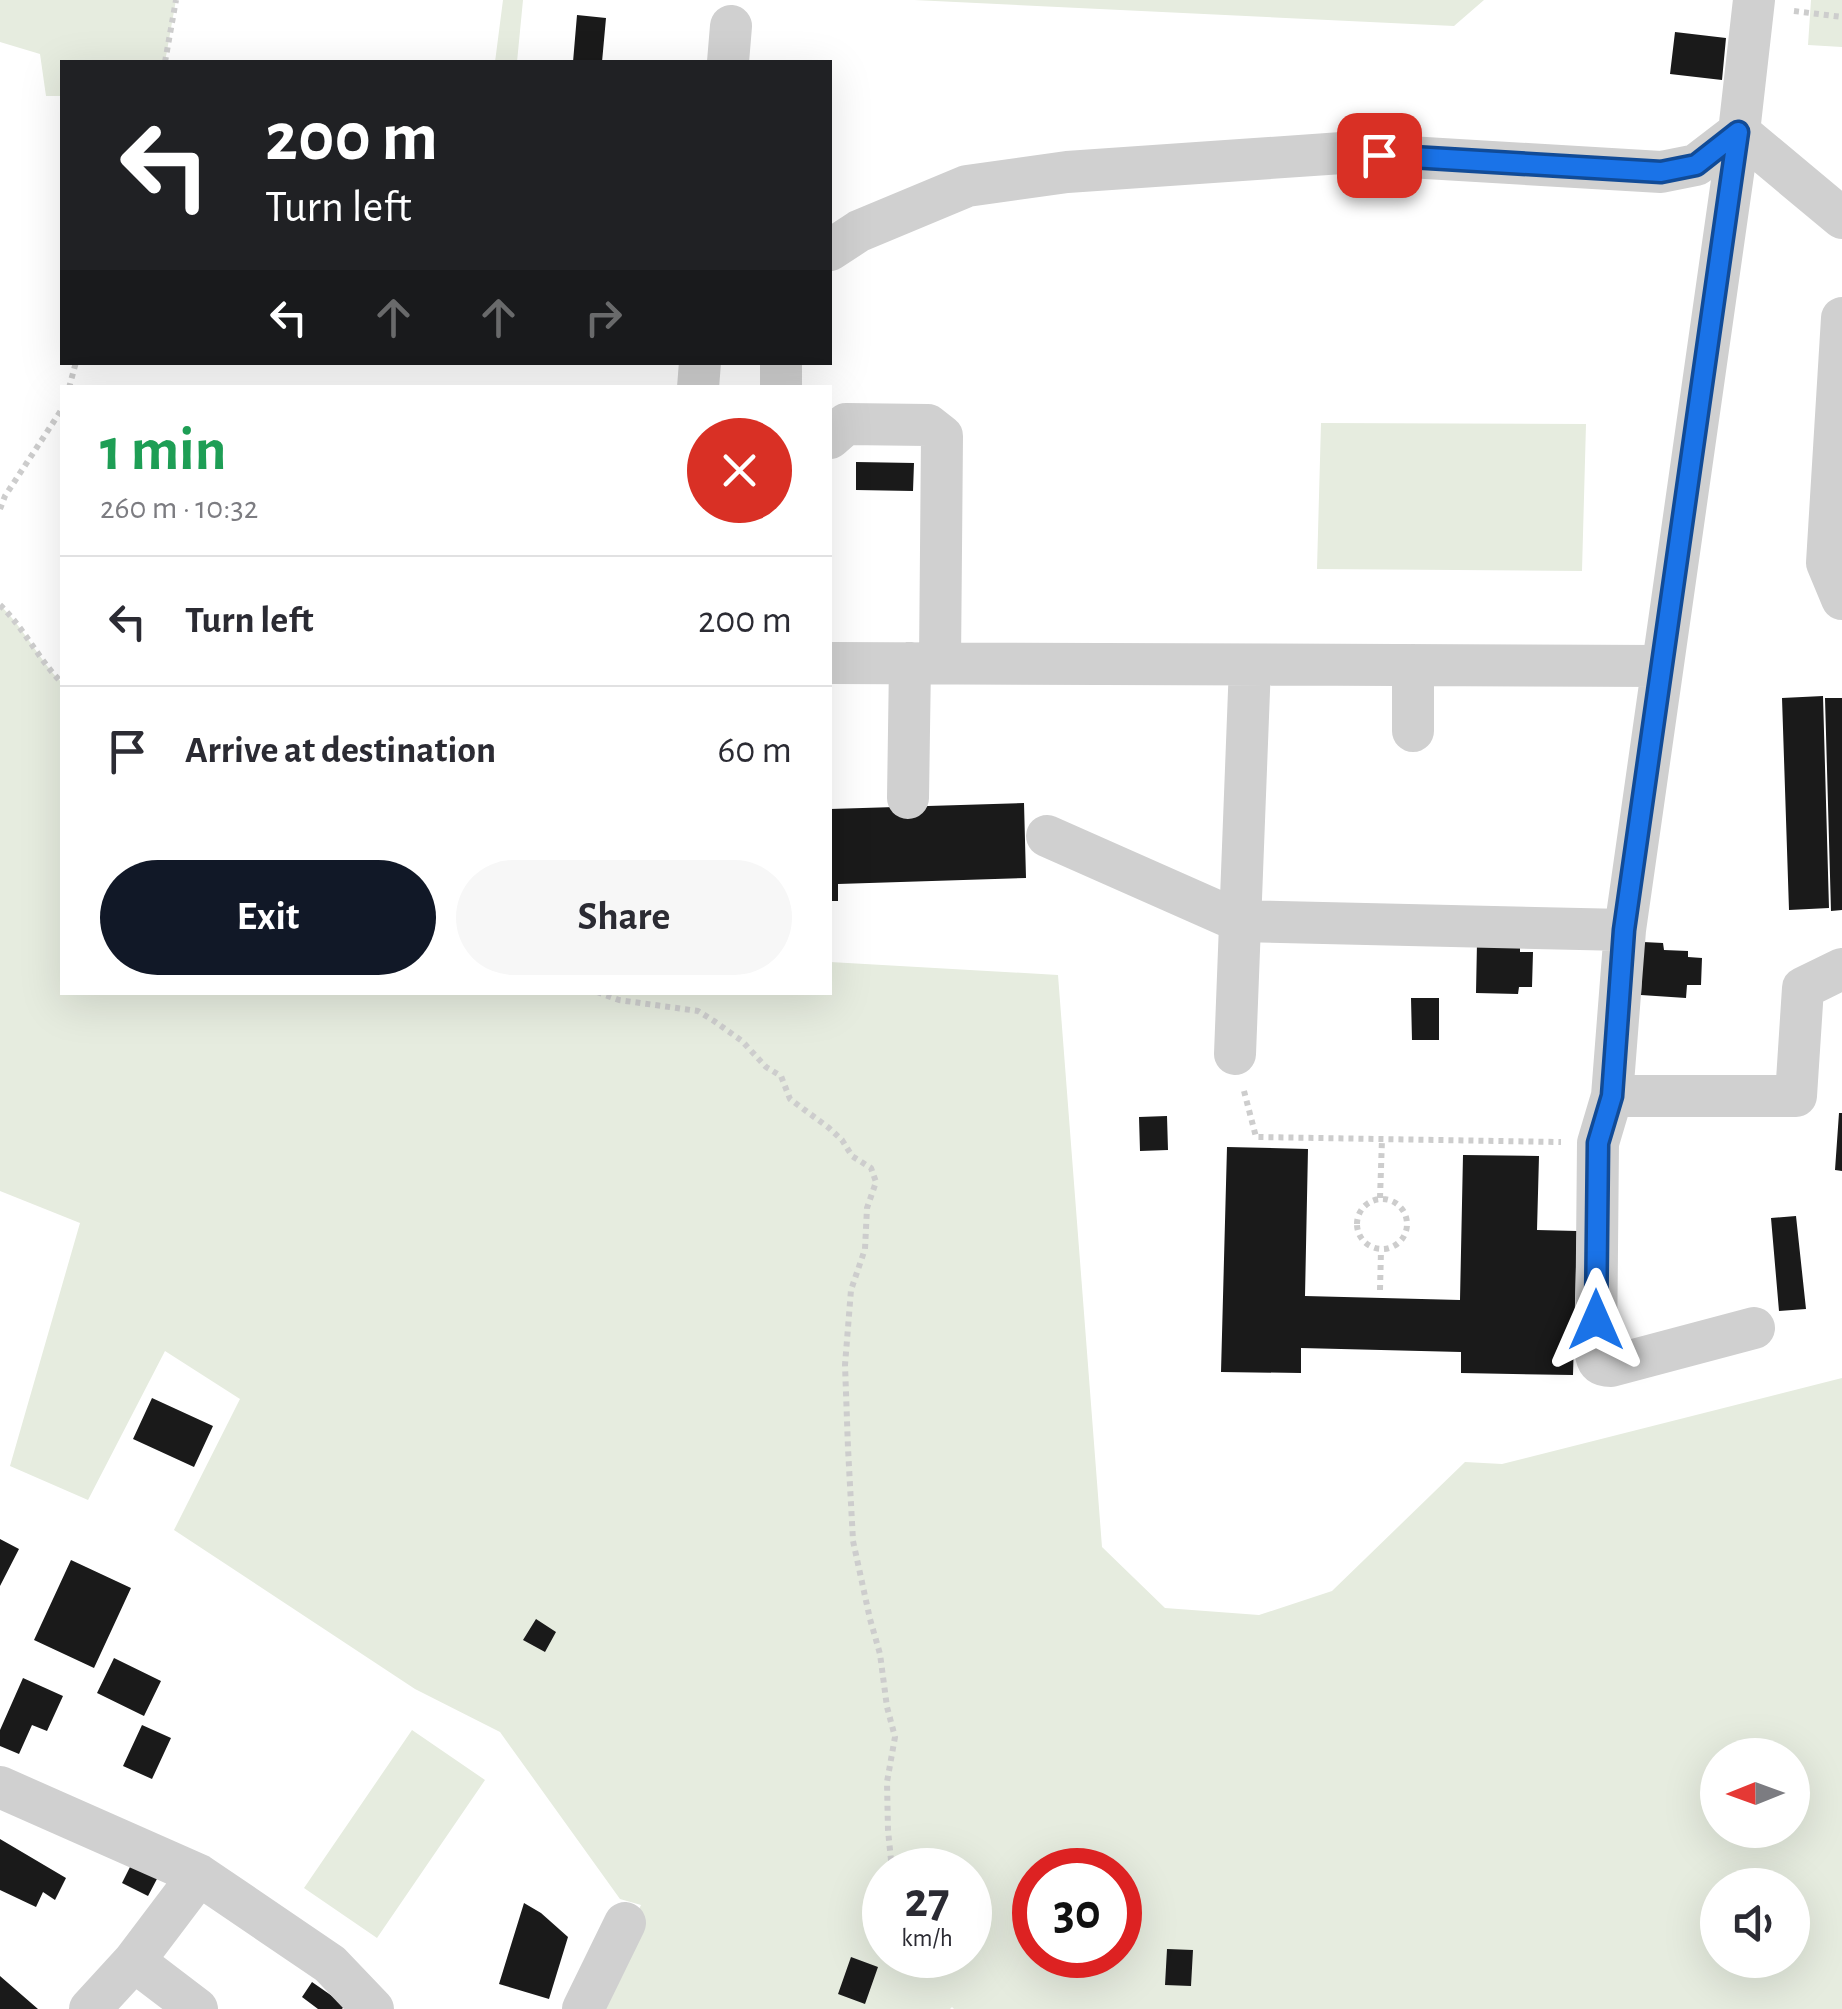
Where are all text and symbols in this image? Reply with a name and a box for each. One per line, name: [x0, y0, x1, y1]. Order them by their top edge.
icon: left: [100, 100, 230, 230]
text: 200 m: [265, 103, 438, 173]
pin: [1337, 113, 1422, 198]
icon: arrive: [1352, 128, 1407, 183]
text: Turn left: [265, 185, 412, 230]
icon: left: [261, 290, 316, 345]
icon: ahead: [366, 290, 421, 345]
icon: ahead: [471, 290, 526, 345]
icon: right: [576, 290, 631, 345]
button: close: [687, 418, 792, 523]
text: 1 min: [100, 421, 226, 481]
text: 260 m · 10:32: [100, 492, 258, 524]
icon: left: [100, 594, 155, 649]
text: Turn left: [185, 602, 313, 640]
text: 200 m: [698, 602, 792, 640]
icon: arrive: [100, 724, 155, 779]
text: Arrive at destination: [185, 732, 496, 770]
text: 60 m: [717, 732, 792, 770]
button: Exit: [100, 860, 436, 975]
button: Share: [456, 860, 792, 975]
position arrow: [1544, 1268, 1648, 1372]
north arrow: [1700, 1738, 1810, 1848]
map controls: [1700, 1738, 1810, 1978]
speed limit sign: 30: [1012, 1848, 1142, 1978]
button: sound: [1700, 1868, 1810, 1978]
text: 27: [904, 1876, 950, 1926]
text: km/h: [901, 1926, 953, 1951]

